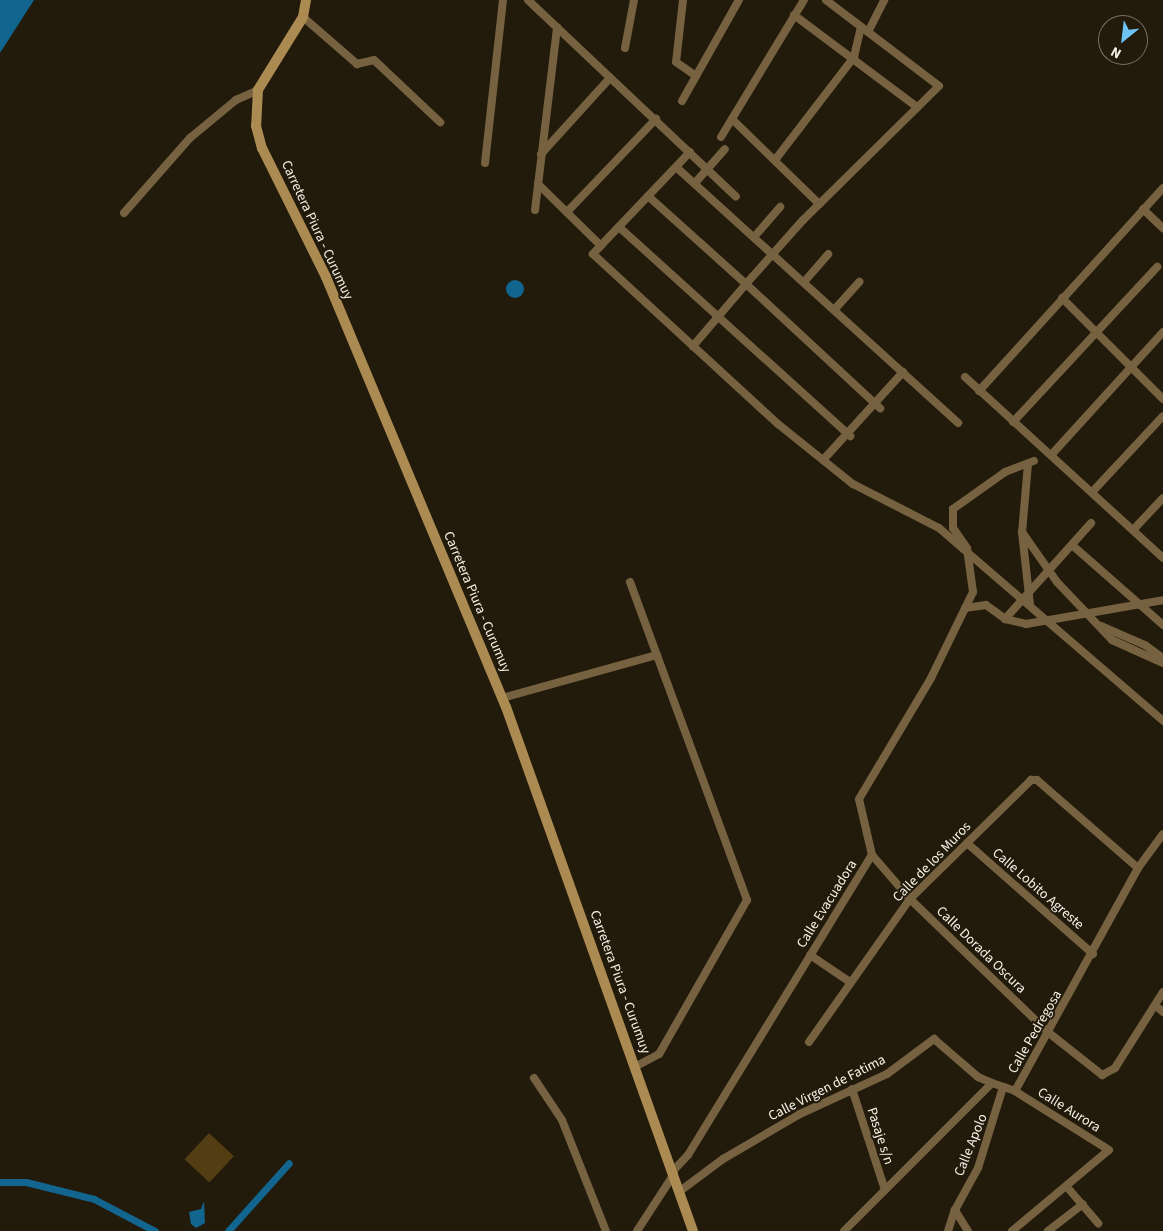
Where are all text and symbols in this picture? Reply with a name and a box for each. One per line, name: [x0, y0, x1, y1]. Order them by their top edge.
north arrow: [1098, 15, 1148, 65]
text: N: [1107, 41, 1125, 63]
street label: Carretera Piura - Curumuy: [277, 158, 357, 302]
street label: Carretera Piura - Curumuy: [440, 529, 514, 675]
street label: Calle de los Muros: [889, 818, 975, 906]
street label: Calle Lobito Agreste: [989, 845, 1087, 933]
street label: Calle Evacuadora: [793, 857, 861, 951]
street label: Calle Dorada Oscura: [933, 903, 1029, 997]
street label: Carretera Piura - Curumuy: [586, 908, 654, 1056]
street label: Calle Pedregosa: [1004, 987, 1066, 1077]
street label: Calle Virgen de Fatima: [766, 1051, 888, 1125]
street label: Calle Aurora: [1034, 1084, 1104, 1136]
street label: Pasaje s/n: [863, 1105, 897, 1167]
street label: Calle Apolo: [951, 1111, 991, 1179]

